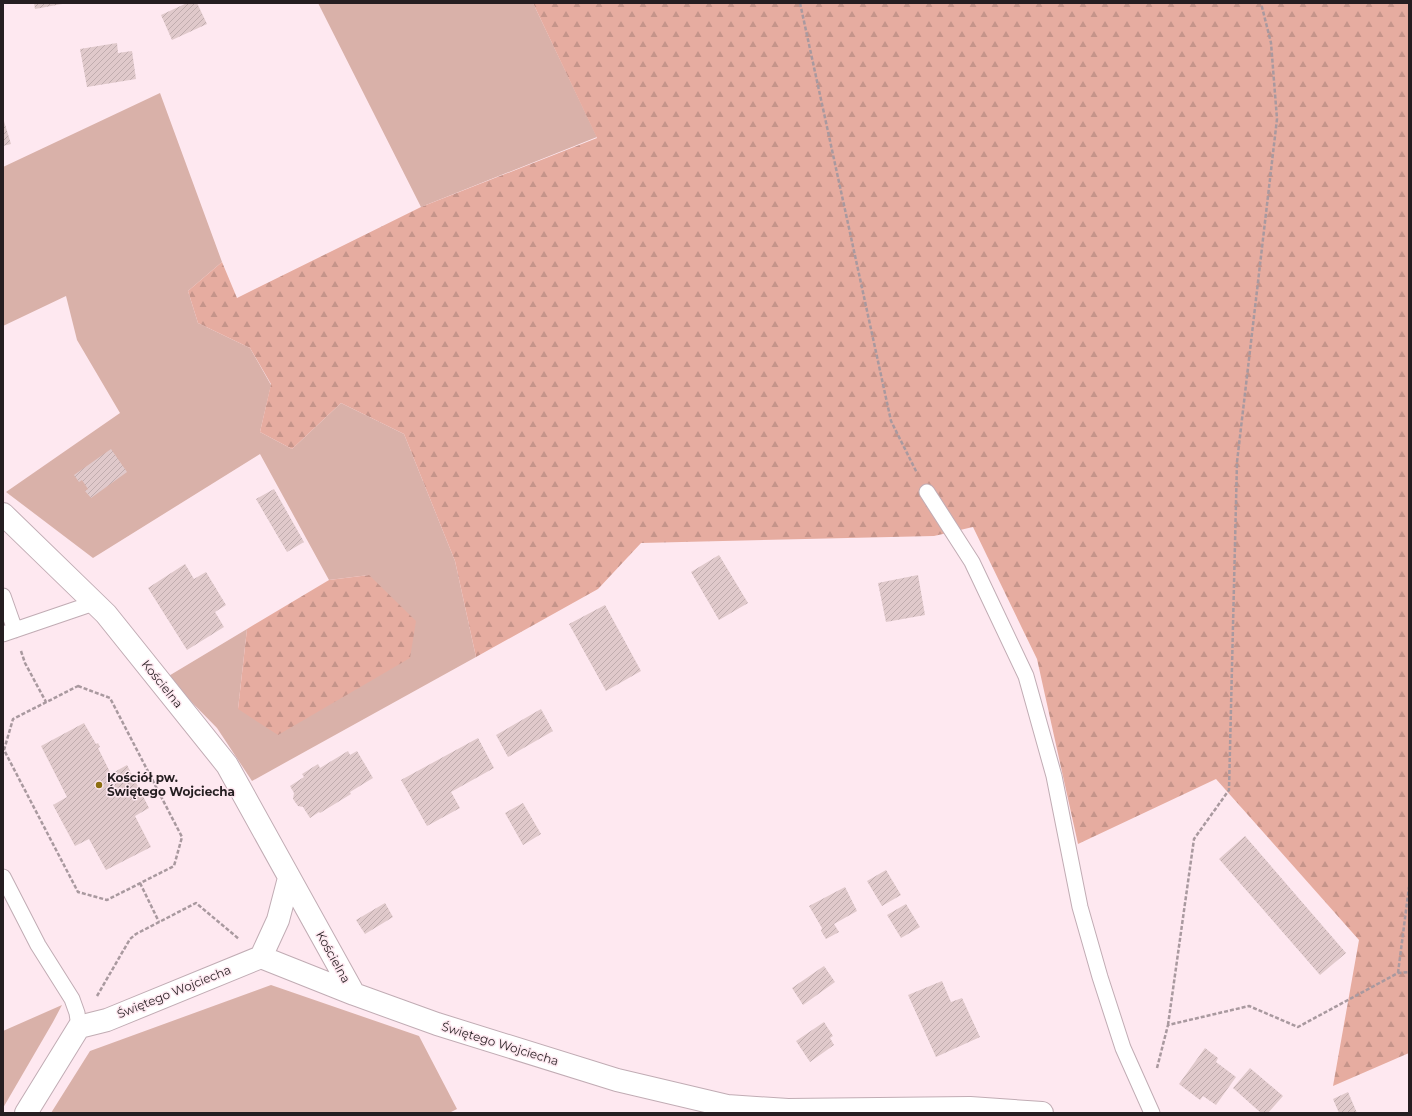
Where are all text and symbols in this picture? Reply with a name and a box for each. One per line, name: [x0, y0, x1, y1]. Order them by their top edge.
street label: Kościelna: [139, 657, 186, 711]
place label: Kościół pw. Świętego Wojciecha: [107, 770, 235, 800]
marker: Kościół pw. Świętego Wojciecha: [94, 780, 104, 790]
street label: Kościelna: [313, 928, 354, 985]
street label: Świętego Wojciecha: [115, 962, 233, 1021]
street label: Świętego Wojciecha: [440, 1019, 560, 1068]

